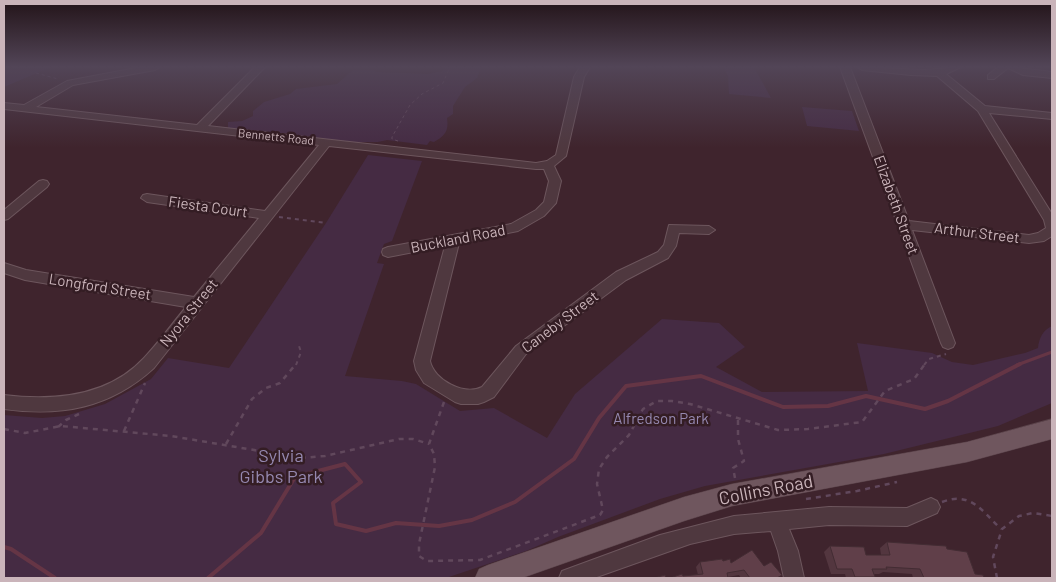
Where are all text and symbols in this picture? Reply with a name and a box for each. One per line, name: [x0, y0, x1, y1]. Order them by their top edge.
street label: Bennetts Road: [237, 125, 315, 147]
street label: Elizabeth Street: [871, 153, 923, 257]
street label: Fiesta Court: [167, 192, 249, 220]
street label: Arthur Street: [933, 218, 1021, 246]
street label: Buckland Road: [409, 220, 507, 256]
street label: Longford Street: [48, 269, 153, 303]
street label: Nyora Street: [155, 275, 221, 350]
street label: Caneby Street: [517, 286, 601, 356]
park label: Alfredson Park: [613, 409, 709, 427]
park label: Sylvia Gibbs Park: [240, 444, 322, 487]
street label: Collins Road: [717, 469, 815, 509]

